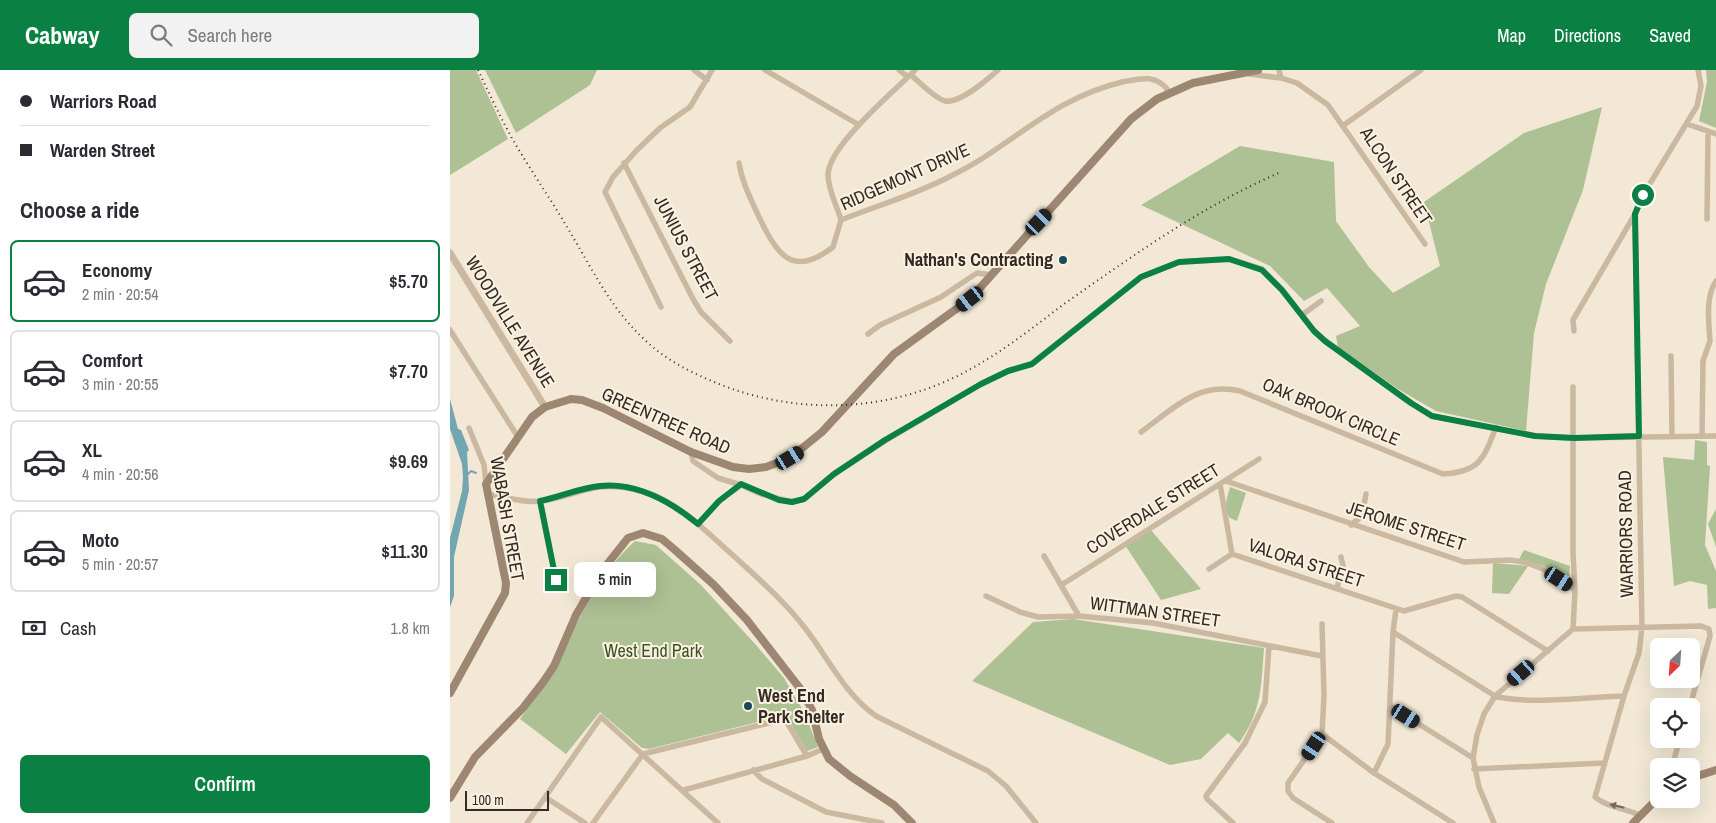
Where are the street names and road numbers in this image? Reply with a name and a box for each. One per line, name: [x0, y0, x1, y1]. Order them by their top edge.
street label: ALCON STREET: [1354, 121, 1438, 230]
street label: RIDGEMONT DRIVE: [836, 137, 973, 216]
street label: JUNIUS STREET: [648, 191, 725, 305]
street label: WOODVILLE AVENUE: [460, 251, 561, 392]
street label: OAK BROOK CIRCLE: [1259, 371, 1404, 452]
street label: GREENTREE ROAD: [598, 381, 735, 460]
street label: WABASH STREET: [484, 455, 531, 583]
street label: COVERDALE STREET: [1081, 457, 1224, 560]
street label: WARRIORS ROAD: [1612, 470, 1639, 598]
street label: JEROME STREET: [1343, 495, 1469, 557]
street label: VALORA STREET: [1245, 532, 1367, 593]
street label: WITTMAN STREET: [1088, 590, 1222, 633]

